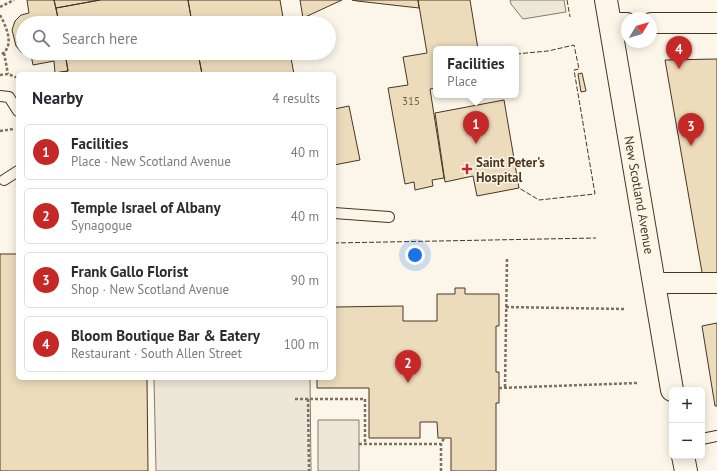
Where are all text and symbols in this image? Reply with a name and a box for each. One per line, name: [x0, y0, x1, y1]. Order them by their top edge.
north arrow: [621, 12, 657, 48]
search box: [16, 16, 336, 60]
icon: search: [30, 27, 52, 49]
text: Search here: [62, 29, 138, 48]
pin: 4: [666, 36, 692, 69]
popup: [433, 46, 519, 98]
text: Facilities: [447, 54, 505, 73]
text: Place: [447, 73, 477, 90]
text: Nearby: [32, 87, 83, 109]
text: 4 results: [272, 90, 320, 107]
house number: 315: [402, 94, 420, 108]
pin: 1: [463, 111, 489, 144]
pin: 3: [678, 113, 704, 146]
text: Facilities: [71, 134, 128, 153]
street label: New Scotland Avenue: [620, 135, 658, 255]
text: 1: [42, 144, 50, 161]
text: 40 m: [291, 144, 319, 161]
text: Place · New Scotland Avenue: [71, 153, 231, 170]
place label: Saint Peter's Hospital: [476, 154, 545, 186]
marker: Saint Peter's Hospital: [461, 163, 473, 175]
text: Temple Israel of Albany: [71, 198, 221, 217]
text: 2: [42, 208, 50, 225]
text: 40 m: [291, 208, 319, 225]
text: Synagogue: [71, 217, 132, 234]
your location: [405, 245, 425, 265]
text: Frank Gallo Florist: [71, 262, 188, 281]
text: 3: [42, 272, 50, 289]
text: 90 m: [291, 272, 319, 289]
text: Shop · New Scotland Avenue: [71, 281, 229, 298]
text: Bloom Boutique Bar & Eatery: [71, 326, 260, 345]
text: 4: [42, 336, 50, 353]
text: 100 m: [284, 336, 319, 353]
text: Restaurant · South Allen Street: [71, 345, 242, 362]
pin: 2: [395, 350, 421, 383]
map controls: [669, 387, 705, 459]
button: +: [669, 387, 705, 423]
button: −: [669, 423, 705, 459]

